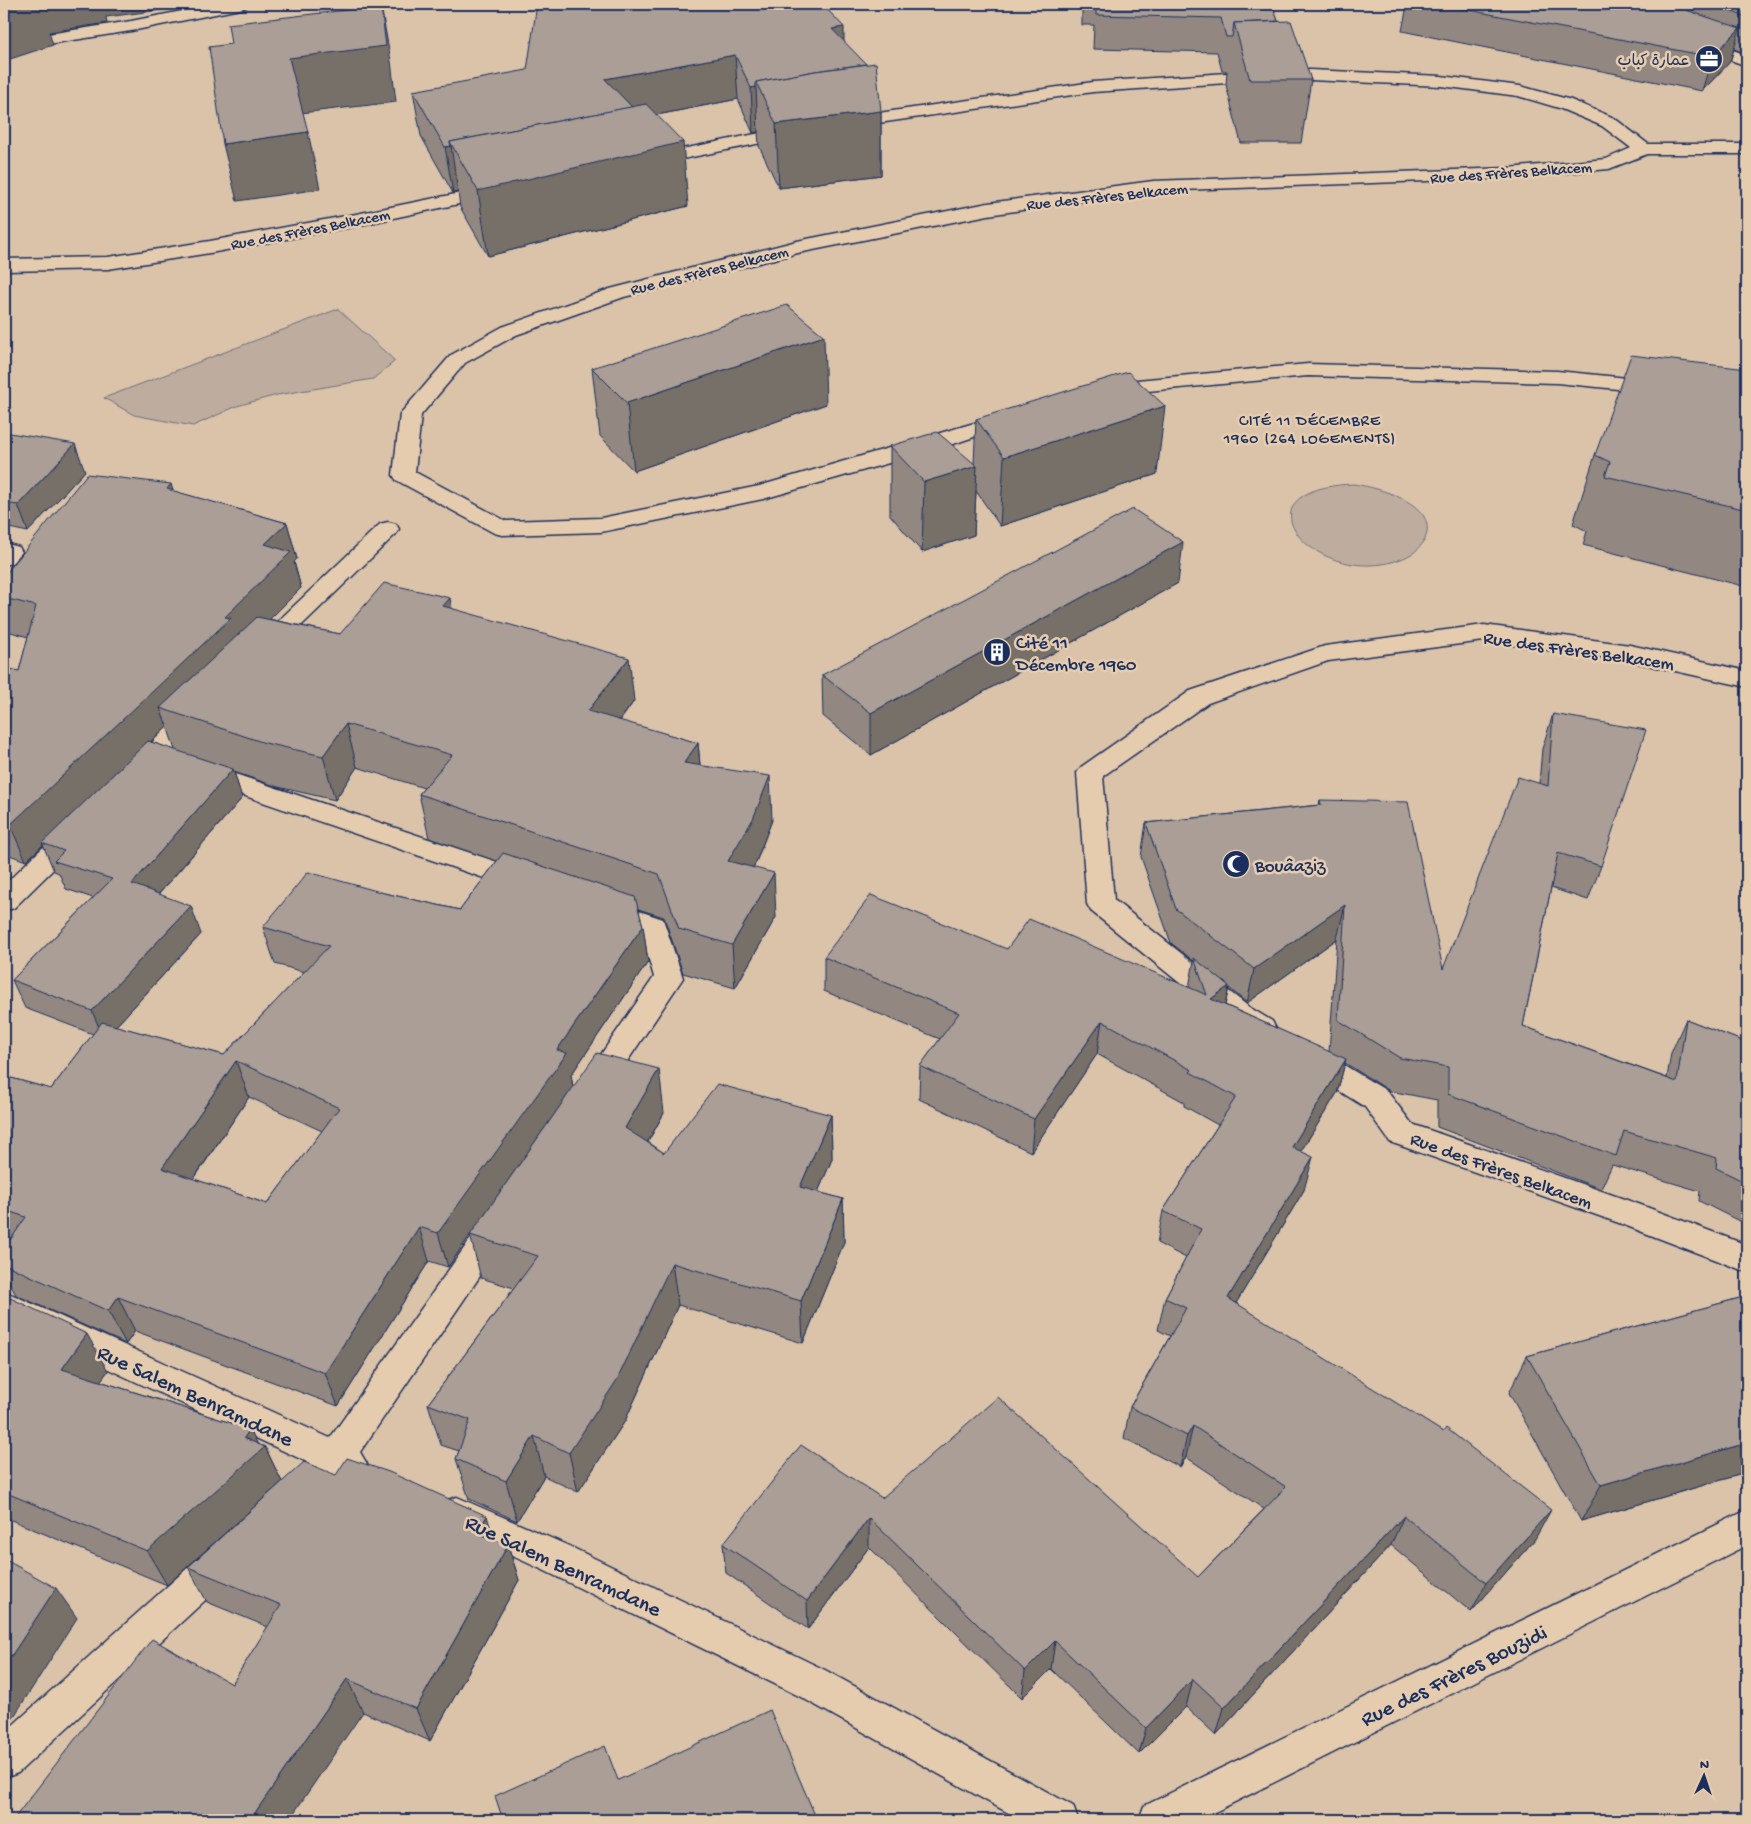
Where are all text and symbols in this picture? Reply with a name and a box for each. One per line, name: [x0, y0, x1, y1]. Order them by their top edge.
office icon: عمارة كباب: [1694, 44, 1724, 74]
place label: عمارة كباب: [1618, 53, 1690, 72]
street label: Rue des Frères Belkacem: [1430, 159, 1593, 190]
street label: Rue des Frères Belkacem: [1026, 180, 1190, 216]
street label: Rue des Frères Belkacem: [229, 207, 393, 256]
street label: Rue des Frères Belkacem: [629, 243, 791, 301]
district label: CITÉ 11 DÉCEMBRE 1960 (264 LOGEMENTS): [1223, 413, 1396, 450]
street label: Rue des Frères Belkacem: [1482, 628, 1676, 677]
place label: Cité 11 Décembre 1960: [1014, 633, 1137, 678]
building icon: Cité 11 Décembre 1960: [982, 637, 1012, 667]
mosque icon: Bouâaziz: [1221, 849, 1251, 879]
place label: Bouâaziz: [1254, 856, 1326, 879]
street label: Rue des Frères Belkacem: [1406, 1129, 1596, 1216]
street label: Rue Salem Benramdane: [92, 1341, 297, 1455]
street label: Rue Salem Benramdane: [460, 1511, 665, 1625]
street label: Rue des Frères Bouzidi: [1357, 1621, 1552, 1734]
north arrow: [1678, 1752, 1728, 1802]
text: N: [1700, 1757, 1710, 1774]

